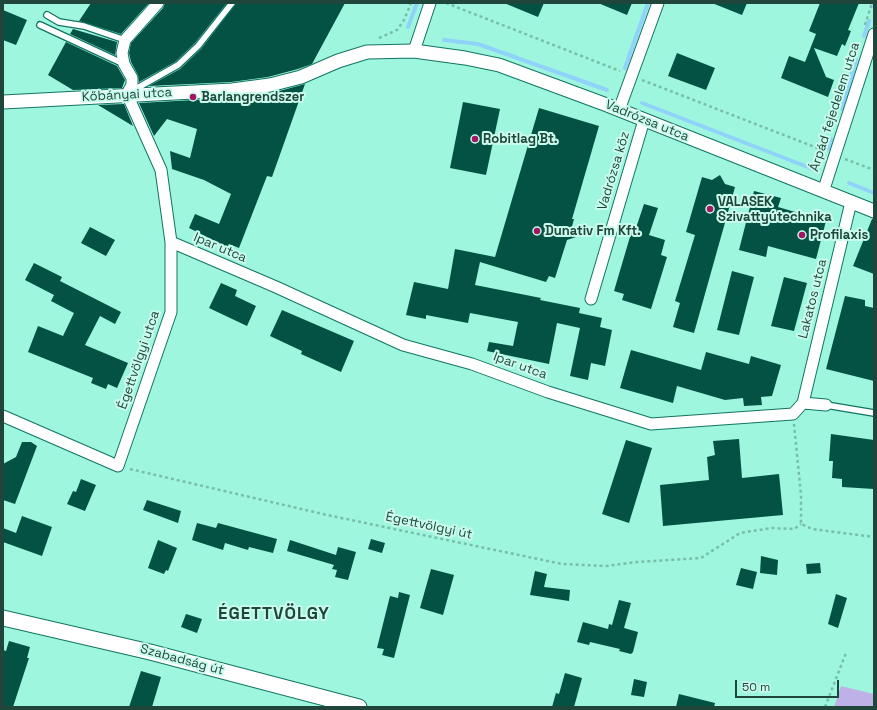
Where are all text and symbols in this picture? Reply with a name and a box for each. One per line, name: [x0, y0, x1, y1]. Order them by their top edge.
street label: Árpád fejedelem utca: [807, 40, 863, 174]
street label: Kőbányai utca: [81, 85, 173, 105]
place label: Barlangrendszer: [201, 89, 304, 105]
marker: Barlangrendszer: [188, 92, 198, 102]
street label: Vadrózsa utca: [603, 97, 691, 145]
street label: Vadrózsa köz: [595, 130, 633, 212]
place label: Robitlag Bt.: [483, 131, 558, 147]
marker: Robitlag Bt.: [470, 134, 480, 144]
place label: VALASEK Szivattyútechnika: [718, 194, 832, 225]
marker: VALASEK Szivattyútechnika: [705, 204, 715, 214]
place label: Dunativ Fm Kft.: [545, 223, 641, 239]
marker: Dunativ Fm Kft.: [532, 226, 542, 236]
place label: Profilaxis: [810, 227, 868, 243]
street label: Ipar utca: [191, 230, 249, 266]
marker: Profilaxis: [797, 230, 807, 240]
street label: Lakatos utca: [796, 258, 830, 340]
street label: Égettvölgyi utca: [115, 309, 163, 411]
street label: Ipar utca: [491, 349, 549, 383]
street label: Égettvölgyi út: [384, 509, 474, 543]
district label: ÉGETTVÖLGY: [218, 604, 330, 624]
street label: Szabadság út: [138, 641, 226, 679]
scale bar: [737, 672, 841, 698]
text: 50 m: [742, 679, 770, 695]

